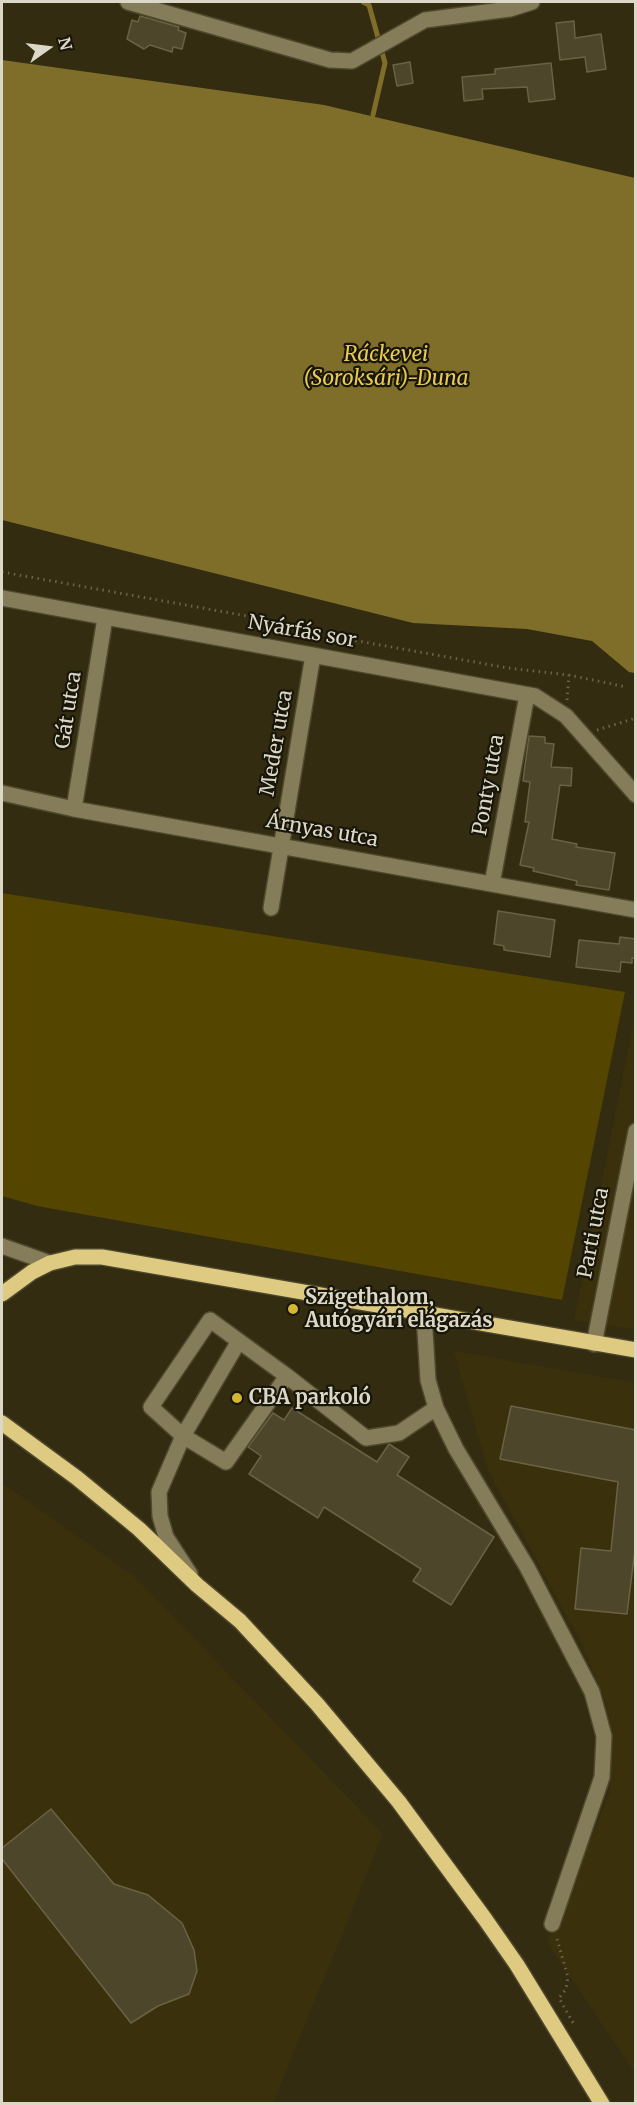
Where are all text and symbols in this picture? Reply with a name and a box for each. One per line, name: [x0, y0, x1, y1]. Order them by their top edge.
north arrow: [18, 18, 78, 78]
text: N: [54, 35, 77, 52]
water label: Ráckevei (Soroksári)-Duna: [303, 342, 469, 392]
street label: Nyárfás sor: [246, 611, 358, 653]
street label: Gát utca: [51, 670, 87, 750]
street label: Meder utca: [256, 688, 298, 798]
street label: Ponty utca: [468, 733, 510, 837]
street label: Árnyas utca: [264, 809, 380, 853]
street label: Parti utca: [573, 1186, 615, 1280]
place label: Szigethalom, Autógyári elágazás: [305, 1286, 493, 1333]
marker: Szigethalom, Autógyári elágazás: [286, 1302, 300, 1316]
place label: CBA parkoló: [249, 1386, 371, 1410]
marker: CBA parkoló: [230, 1391, 244, 1405]

